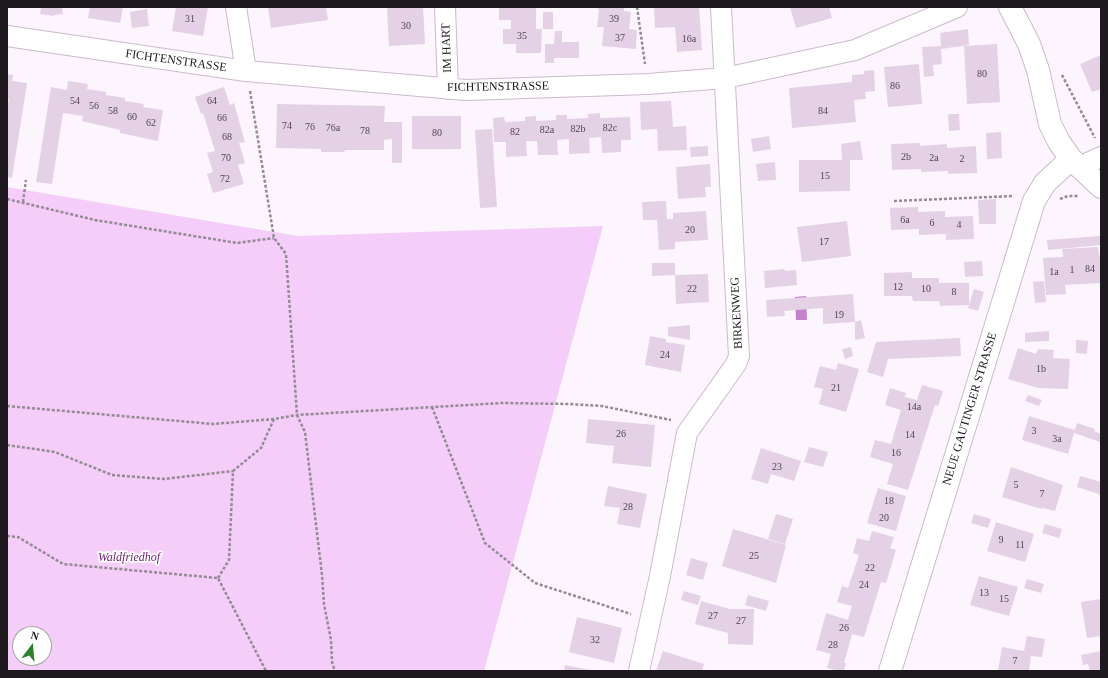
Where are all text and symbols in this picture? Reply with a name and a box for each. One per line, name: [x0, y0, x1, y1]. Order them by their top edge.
house number: 31: [185, 13, 195, 25]
house number: 39: [609, 13, 619, 25]
house number: 30: [401, 20, 411, 32]
street label: IM HART: [439, 23, 455, 73]
house number: 35: [517, 30, 527, 42]
house number: 37: [615, 32, 625, 44]
house number: 16a: [682, 33, 696, 45]
street label: FICHTENSTRASSE: [124, 47, 228, 75]
house number: 80: [977, 68, 987, 80]
street label: FICHTENSTRASSE: [447, 79, 549, 95]
house number: 86: [890, 80, 900, 92]
house number: 54: [70, 95, 80, 107]
house number: 64: [207, 95, 217, 107]
house number: 56: [89, 100, 99, 112]
house number: 58: [108, 105, 118, 117]
house number: 84: [818, 105, 828, 117]
house number: 60: [127, 111, 137, 123]
house number: 66: [217, 112, 227, 124]
house number: 62: [146, 117, 156, 129]
house number: 74: [282, 120, 292, 132]
house number: 76: [305, 121, 315, 133]
house number: 76a: [326, 122, 340, 134]
house number: 82c: [603, 122, 617, 134]
house number: 82b: [570, 123, 586, 135]
house number: 82a: [540, 124, 554, 136]
house number: 78: [360, 125, 370, 137]
house number: 82: [510, 126, 520, 138]
house number: 80: [432, 127, 442, 139]
house number: 68: [222, 131, 232, 143]
house number: 2b: [901, 151, 911, 163]
house number: 70: [221, 152, 231, 164]
house number: 2a: [929, 152, 939, 164]
house number: 2: [960, 153, 964, 165]
house number: 15: [820, 170, 830, 182]
house number: 72: [220, 173, 230, 185]
house number: 6a: [900, 214, 910, 226]
house number: 6: [930, 217, 934, 229]
house number: 4: [956, 219, 962, 231]
house number: 20: [685, 224, 695, 236]
house number: 17: [819, 236, 829, 248]
house number: 84: [1085, 263, 1095, 275]
house number: 1: [1070, 264, 1074, 276]
house number: 1a: [1049, 266, 1059, 278]
street label: BIRKENWEG: [728, 277, 746, 349]
house number: 12: [893, 281, 903, 293]
house number: 22: [687, 283, 697, 295]
house number: 10: [921, 283, 931, 295]
house number: 8: [952, 286, 956, 298]
house number: 19: [834, 309, 844, 321]
street label: NEUE GAUTINGER STRASSE: [940, 331, 1000, 487]
house number: 24: [660, 349, 670, 361]
house number: 1b: [1036, 363, 1046, 375]
house number: 21: [831, 382, 841, 394]
house number: 14a: [907, 401, 921, 413]
house number: 3: [1032, 425, 1036, 437]
house number: 26: [616, 428, 626, 440]
house number: 14: [905, 429, 915, 441]
house number: 3a: [1052, 433, 1062, 445]
house number: 16: [891, 447, 901, 459]
house number: 23: [772, 461, 782, 473]
house number: 5: [1014, 479, 1018, 491]
house number: 7: [1040, 488, 1044, 500]
house number: 18: [884, 495, 894, 507]
house number: 28: [623, 501, 633, 513]
house number: 20: [879, 512, 889, 524]
house number: 9: [998, 534, 1004, 546]
house number: 11: [1015, 539, 1025, 551]
house number: 25: [749, 550, 759, 562]
park label: Waldfriedhof: [98, 551, 160, 565]
house number: 22: [865, 562, 875, 574]
house number: 24: [859, 579, 869, 591]
house number: 13: [979, 587, 989, 599]
house number: 15: [999, 593, 1009, 605]
house number: 27: [708, 610, 718, 622]
house number: 27: [736, 615, 746, 627]
house number: 26: [839, 622, 849, 634]
north arrow: [12, 626, 52, 666]
text: N: [30, 629, 41, 642]
house number: 32: [590, 634, 600, 646]
house number: 28: [828, 639, 838, 651]
house number: 7: [1012, 655, 1018, 667]

